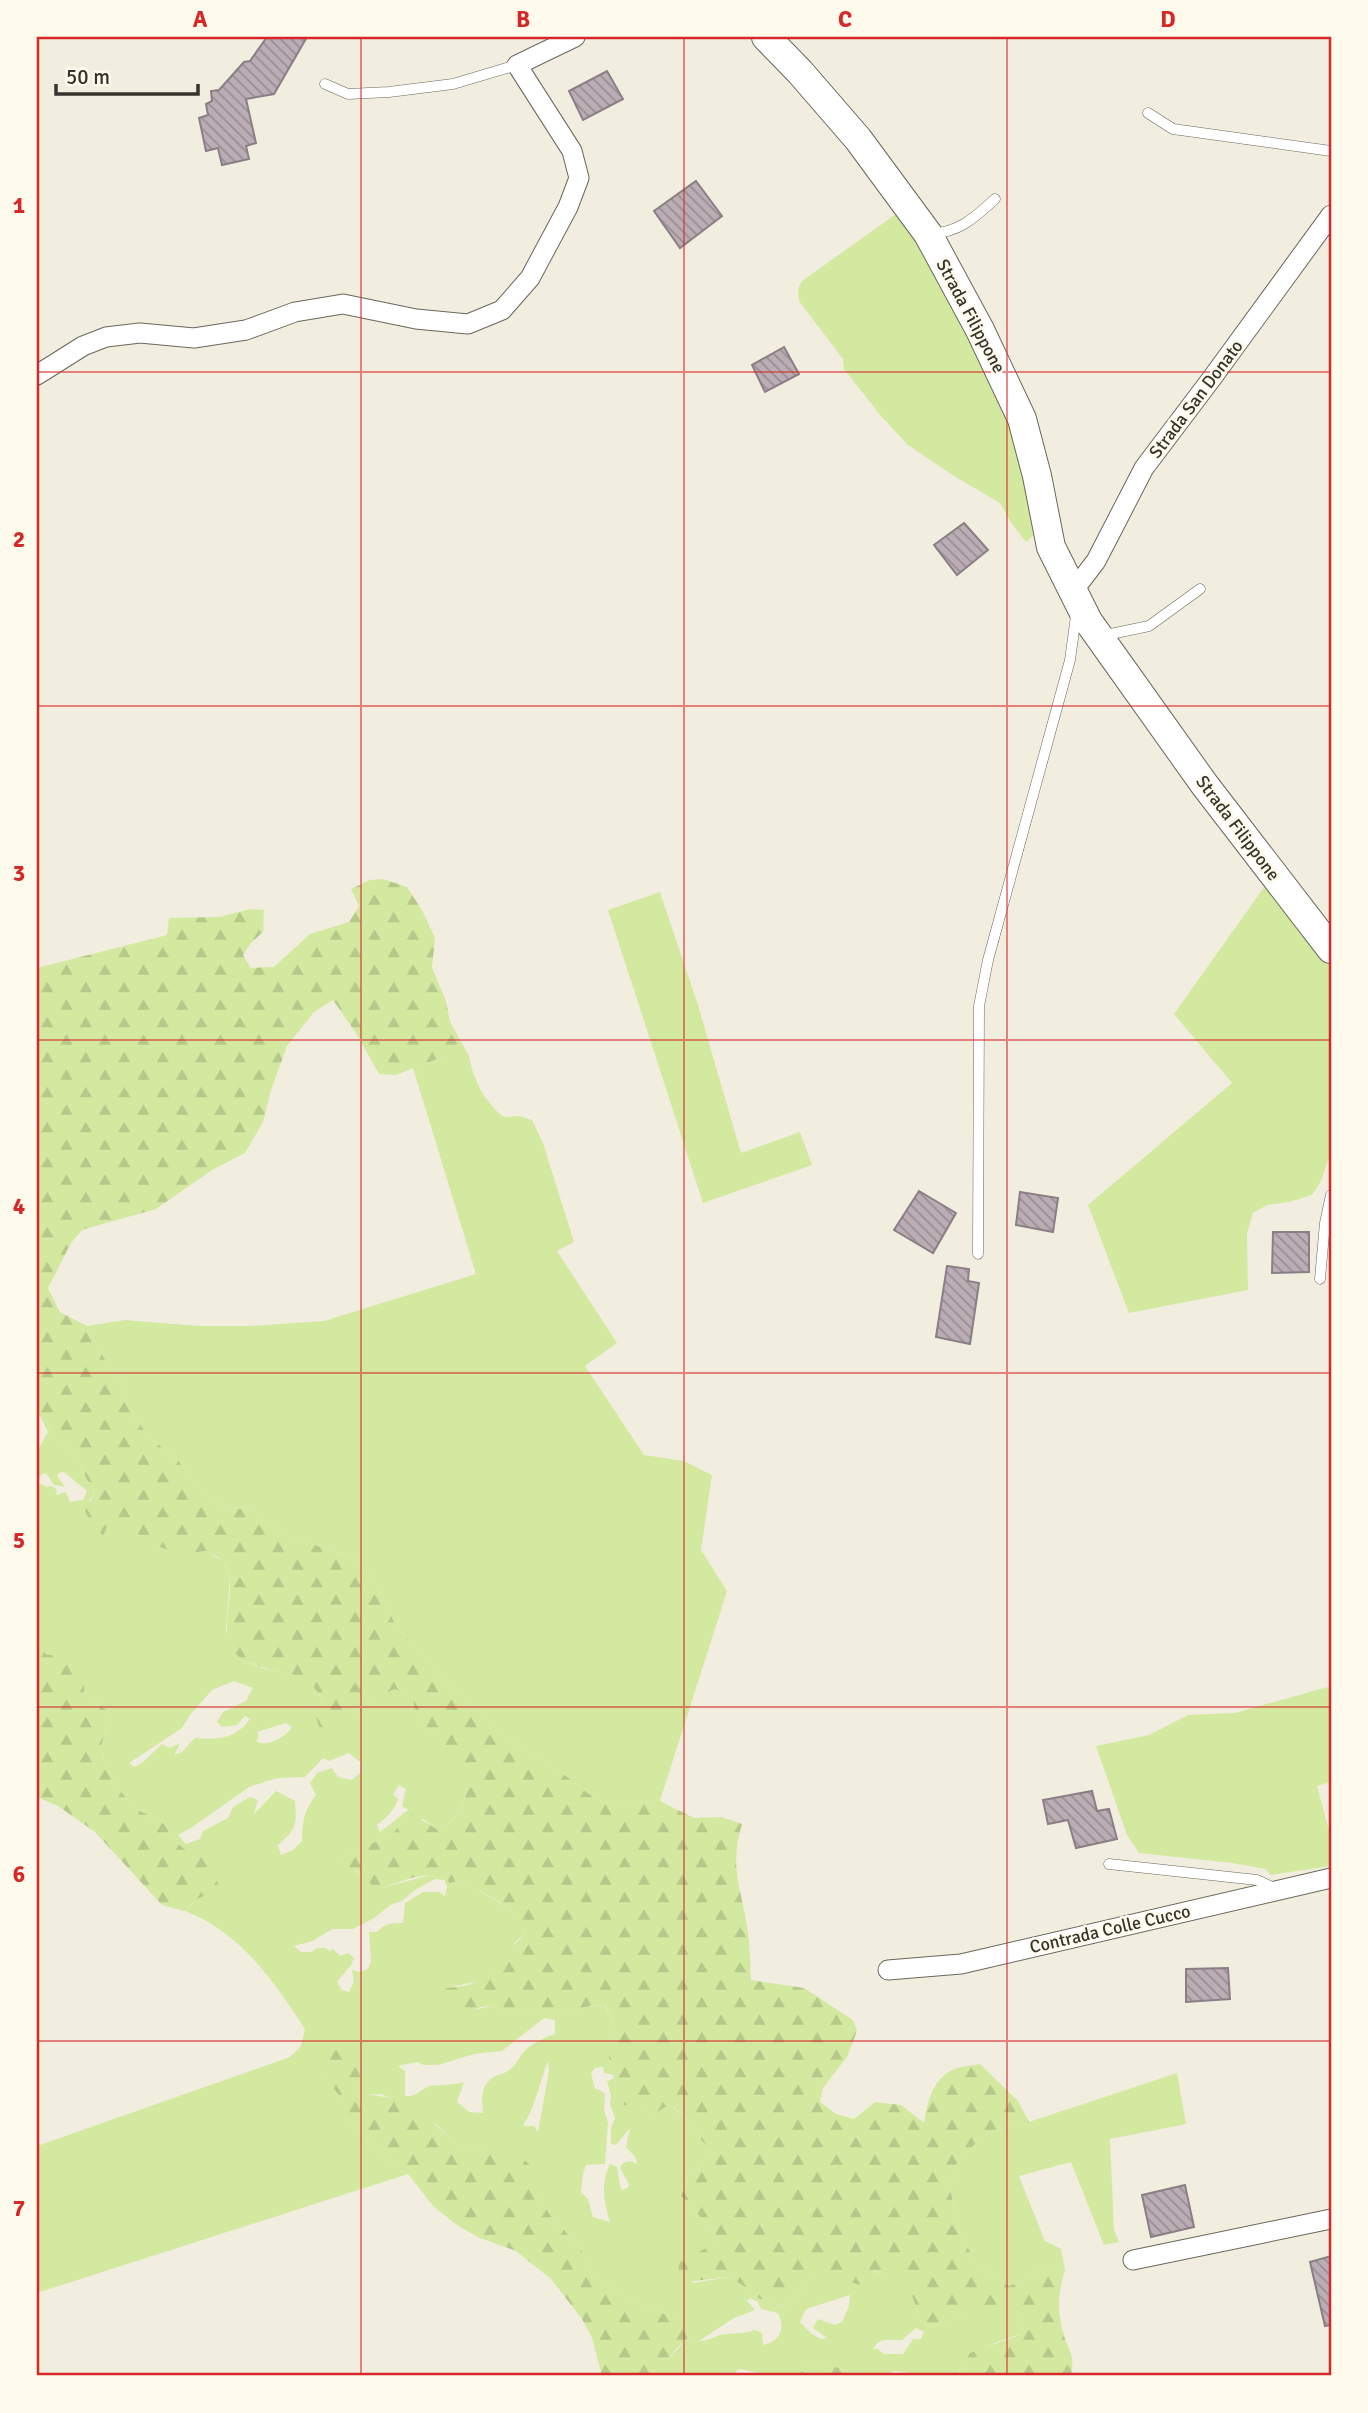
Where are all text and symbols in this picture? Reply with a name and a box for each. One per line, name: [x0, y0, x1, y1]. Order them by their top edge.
text: A: [193, 5, 208, 34]
text: B: [516, 5, 530, 34]
text: C: [838, 5, 852, 34]
text: D: [1160, 5, 1176, 34]
scale bar: [56, 52, 198, 96]
text: 50 m: [66, 64, 110, 90]
text: 1: [13, 191, 25, 220]
street label: Strada Filippone: [932, 255, 1010, 377]
street label: Strada San Donato: [1144, 335, 1248, 463]
text: 2: [13, 525, 25, 554]
street label: Strada Filippone: [1191, 771, 1285, 885]
text: 3: [13, 859, 25, 888]
text: 4: [13, 1192, 25, 1221]
text: 5: [13, 1526, 25, 1555]
text: 6: [13, 1860, 25, 1889]
street label: Contrada Colle Cucco: [1027, 1900, 1193, 1958]
text: 7: [13, 2194, 25, 2223]

